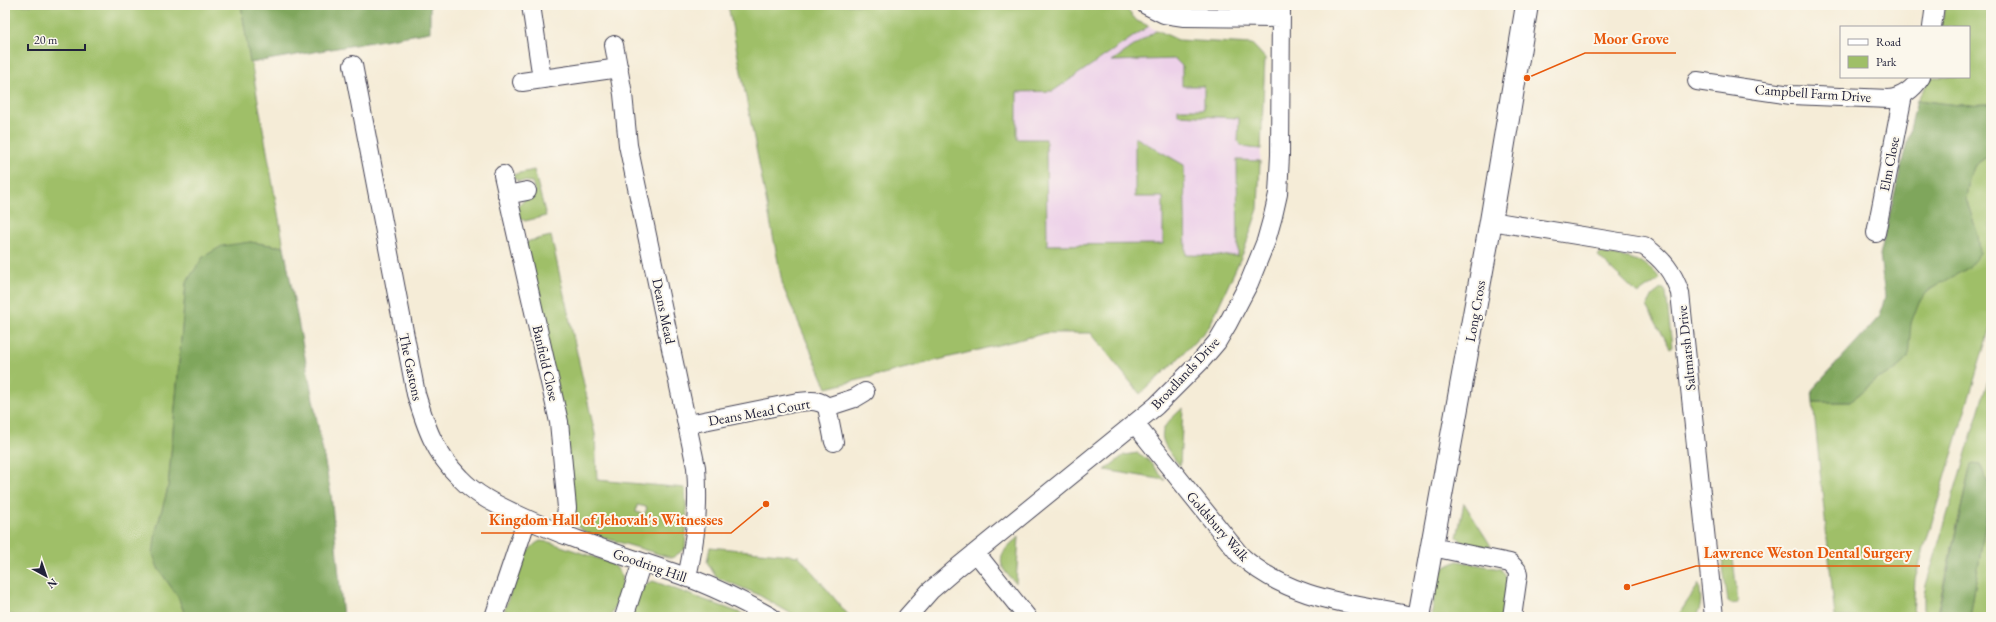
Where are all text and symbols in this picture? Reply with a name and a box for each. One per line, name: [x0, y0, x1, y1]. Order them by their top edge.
scale bar: [28, 26, 85, 52]
callout: Moor Grove: [1585, 26, 1676, 53]
legend: [1840, 26, 1970, 78]
text: Moor Grove: [1593, 29, 1669, 48]
text: 20 m: [34, 32, 58, 48]
text: Road: [1876, 34, 1902, 50]
text: Park: [1876, 54, 1897, 70]
street label: Campbell Farm Drive: [1754, 80, 1872, 106]
street label: Elm Close: [1875, 135, 1903, 193]
street label: Deans Mead: [648, 276, 680, 346]
street label: Long Cross: [1461, 278, 1489, 343]
street label: Saltmarsh Drive: [1673, 304, 1699, 391]
street label: Banfield Close: [529, 323, 564, 403]
street label: The Gastons: [395, 332, 427, 403]
street label: Broadlands Drive: [1147, 333, 1224, 413]
street label: Deans Mead Court: [707, 394, 812, 430]
street label: Goldsbury Walk: [1183, 487, 1254, 565]
callout: Kingdom Hall of Jehovah's Witnesses: [481, 506, 731, 533]
text: Kingdom Hall of Jehovah's Witnesses: [489, 510, 723, 529]
callout: Lawrence Weston Dental Surgery: [1696, 539, 1920, 566]
text: Lawrence Weston Dental Surgery: [1704, 543, 1913, 562]
street label: Goodring Hill: [611, 544, 690, 586]
north arrow: [26, 556, 66, 596]
text: N: [44, 575, 60, 592]

